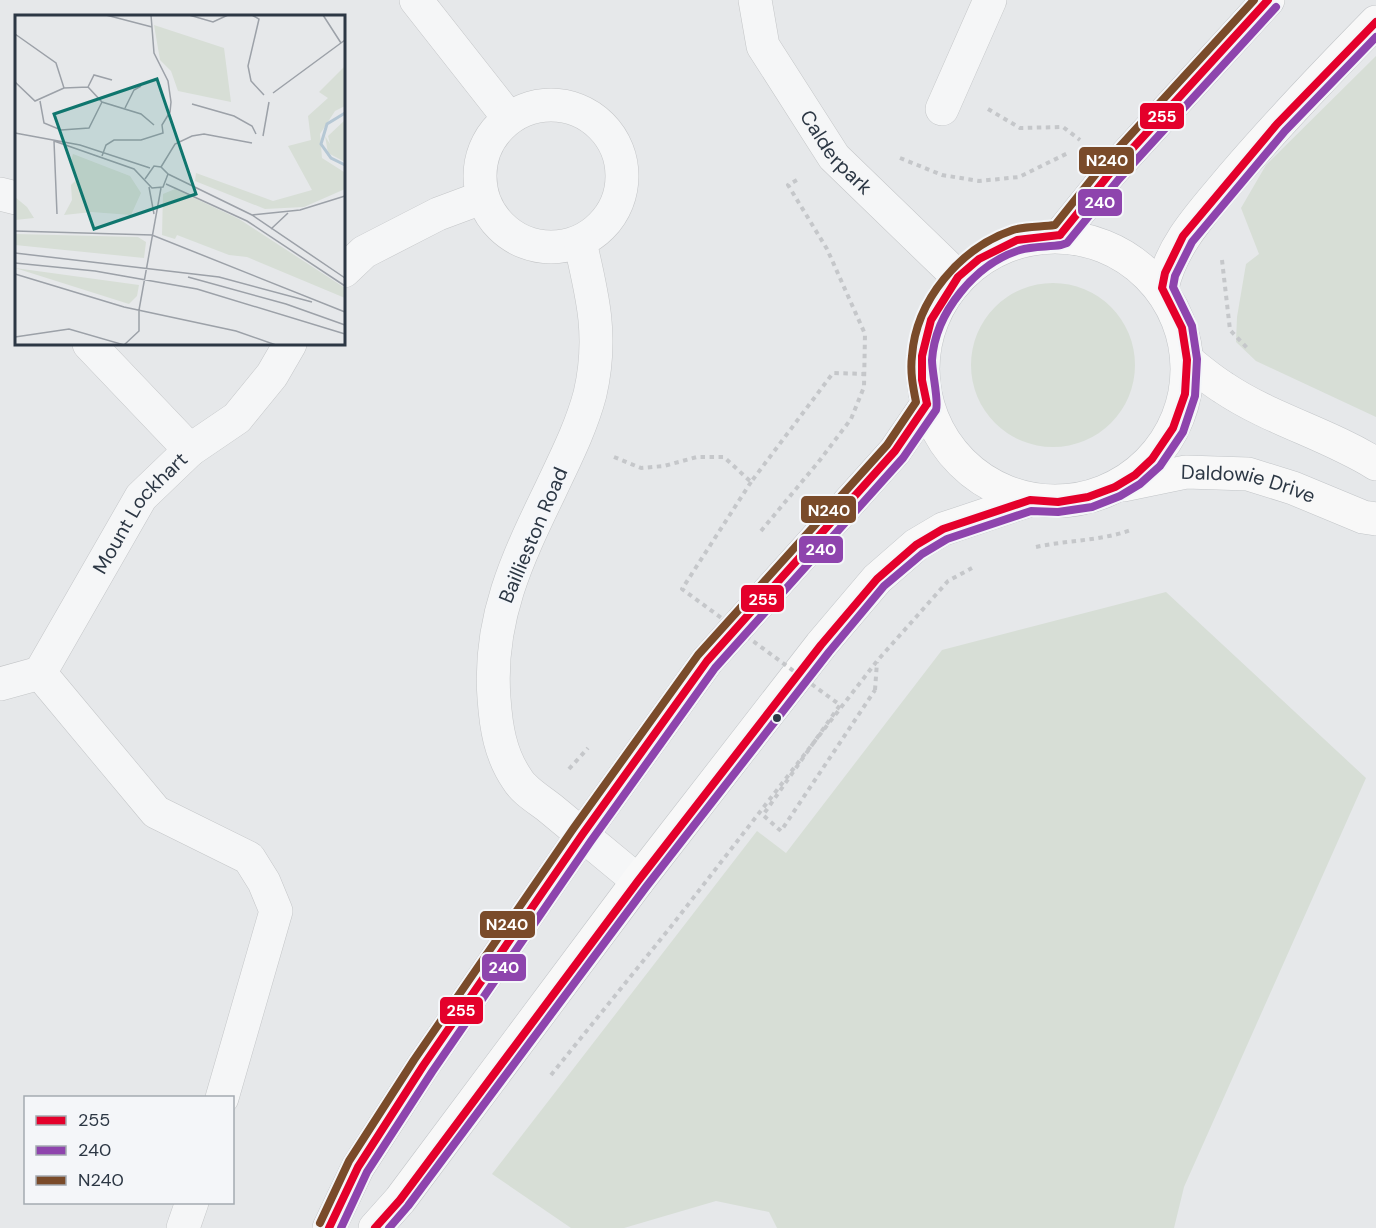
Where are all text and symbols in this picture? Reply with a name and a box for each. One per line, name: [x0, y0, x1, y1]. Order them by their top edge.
inset map: [15, 15, 345, 345]
line badge: 255: [1139, 102, 1185, 130]
street label: Calderpark: [794, 105, 878, 200]
text: 255: [1147, 106, 1177, 127]
line badge: N240: [1078, 146, 1135, 175]
text: N240: [1086, 150, 1128, 171]
line badge: 240: [1077, 188, 1123, 217]
text: 240: [1085, 192, 1115, 213]
street label: Mount Lockhart: [87, 446, 193, 578]
street label: Daldowie Drive: [1181, 459, 1319, 509]
street label: Baillieston Road: [493, 463, 573, 607]
line badge: N240: [800, 495, 857, 524]
text: N240: [808, 500, 850, 521]
line badge: 240: [798, 535, 844, 564]
text: 240: [806, 539, 836, 560]
line badge: 255: [740, 584, 785, 613]
text: 255: [748, 589, 778, 610]
unlabelled marker: [771, 712, 783, 724]
line badge: N240: [479, 910, 536, 939]
text: N240: [486, 914, 528, 935]
line badge: 240: [481, 953, 527, 982]
text: 240: [489, 957, 519, 978]
line badge: 255: [439, 996, 484, 1025]
text: 255: [446, 1000, 476, 1021]
legend: [24, 1096, 234, 1204]
text: 255: [78, 1108, 110, 1132]
text: 240: [78, 1138, 111, 1162]
text: N240: [78, 1168, 124, 1192]

